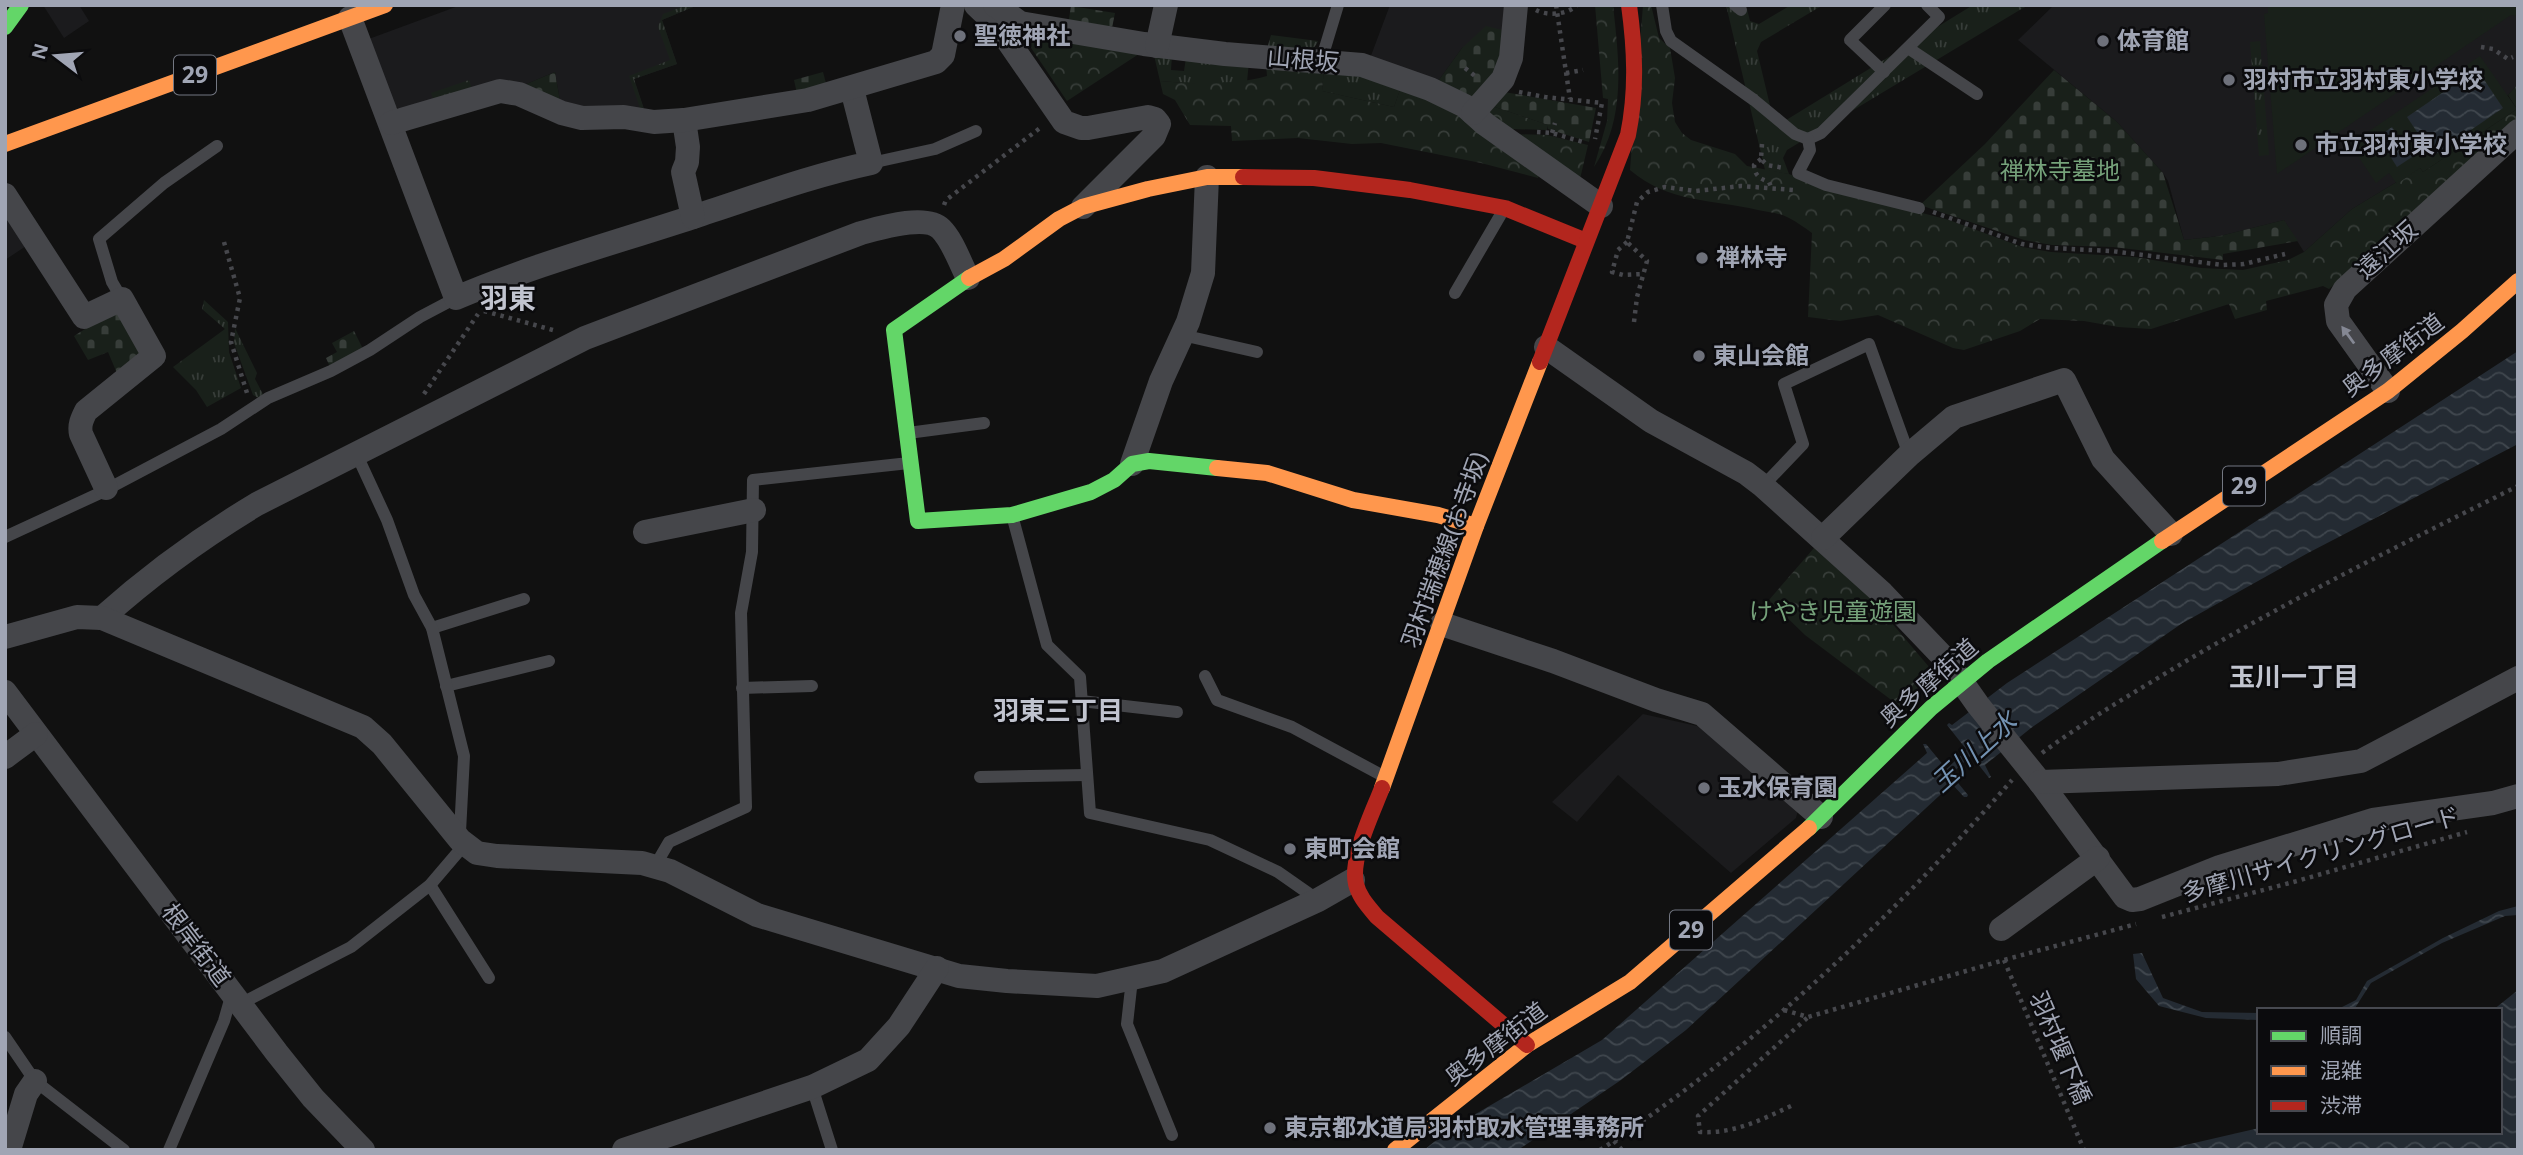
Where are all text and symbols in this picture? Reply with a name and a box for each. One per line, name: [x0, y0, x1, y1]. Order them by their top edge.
place label: 聖徳神社: [974, 18, 1070, 51]
north arrow: [21, 21, 91, 91]
place label: 体育館: [2117, 23, 2189, 56]
marker: 聖徳神社: [952, 28, 968, 44]
marker: 体育館: [2095, 33, 2111, 49]
street label: 山根坂: [1266, 39, 1340, 78]
text: N: [25, 40, 54, 62]
road number: 29: [174, 55, 216, 94]
place label: 羽村市立羽村東小学校: [2243, 62, 2483, 95]
marker: 羽村市立羽村東小学校: [2221, 72, 2237, 88]
place label: 市立羽村東小学校: [2315, 127, 2507, 160]
marker: 市立羽村東小学校: [2293, 137, 2309, 153]
park label: 禅林寺墓地: [2000, 153, 2120, 186]
street label: 遠江坂: [2348, 213, 2424, 285]
place label: 禅林寺: [1716, 240, 1788, 273]
marker: 禅林寺: [1694, 250, 1710, 266]
district label: 羽東: [480, 278, 536, 316]
street label: 奥多摩街道: [2334, 305, 2450, 403]
one-way arrow: [2341, 326, 2355, 344]
place label: 東山会館: [1713, 338, 1809, 371]
marker: 東山会館: [1691, 348, 1707, 364]
street label: 羽村瑞穂線(お寺坂): [1393, 447, 1494, 652]
road number: 29: [2223, 466, 2265, 506]
park label: けやき児童遊園: [1749, 594, 1917, 627]
street label: 奥多摩街道: [1872, 630, 1984, 734]
district label: 玉川一丁目: [2229, 658, 2359, 694]
district label: 羽東三丁目: [993, 692, 1123, 728]
water label: 玉川上水: [1923, 701, 2026, 799]
place label: 玉水保育園: [1718, 770, 1838, 803]
marker: 玉水保育園: [1696, 780, 1712, 796]
street label: 多摩川サイクリングロード: [2178, 798, 2463, 909]
place label: 東町会館: [1304, 831, 1400, 864]
marker: 東町会館: [1282, 841, 1298, 857]
street label: 根岸街道: [155, 896, 239, 992]
road number: 29: [1670, 911, 1712, 950]
street label: 羽村堰下橋: [2023, 986, 2100, 1109]
street label: 奥多摩街道: [1437, 994, 1553, 1092]
legend: [2257, 1008, 2502, 1134]
text: 順調: [2320, 1021, 2362, 1049]
text: 混雑: [2320, 1056, 2362, 1084]
text: 渋滞: [2320, 1091, 2362, 1119]
place label: 東京都水道局羽村取水管理事務所: [1284, 1110, 1644, 1143]
marker: 東京都水道局羽村取水管理事務所: [1262, 1120, 1278, 1136]

